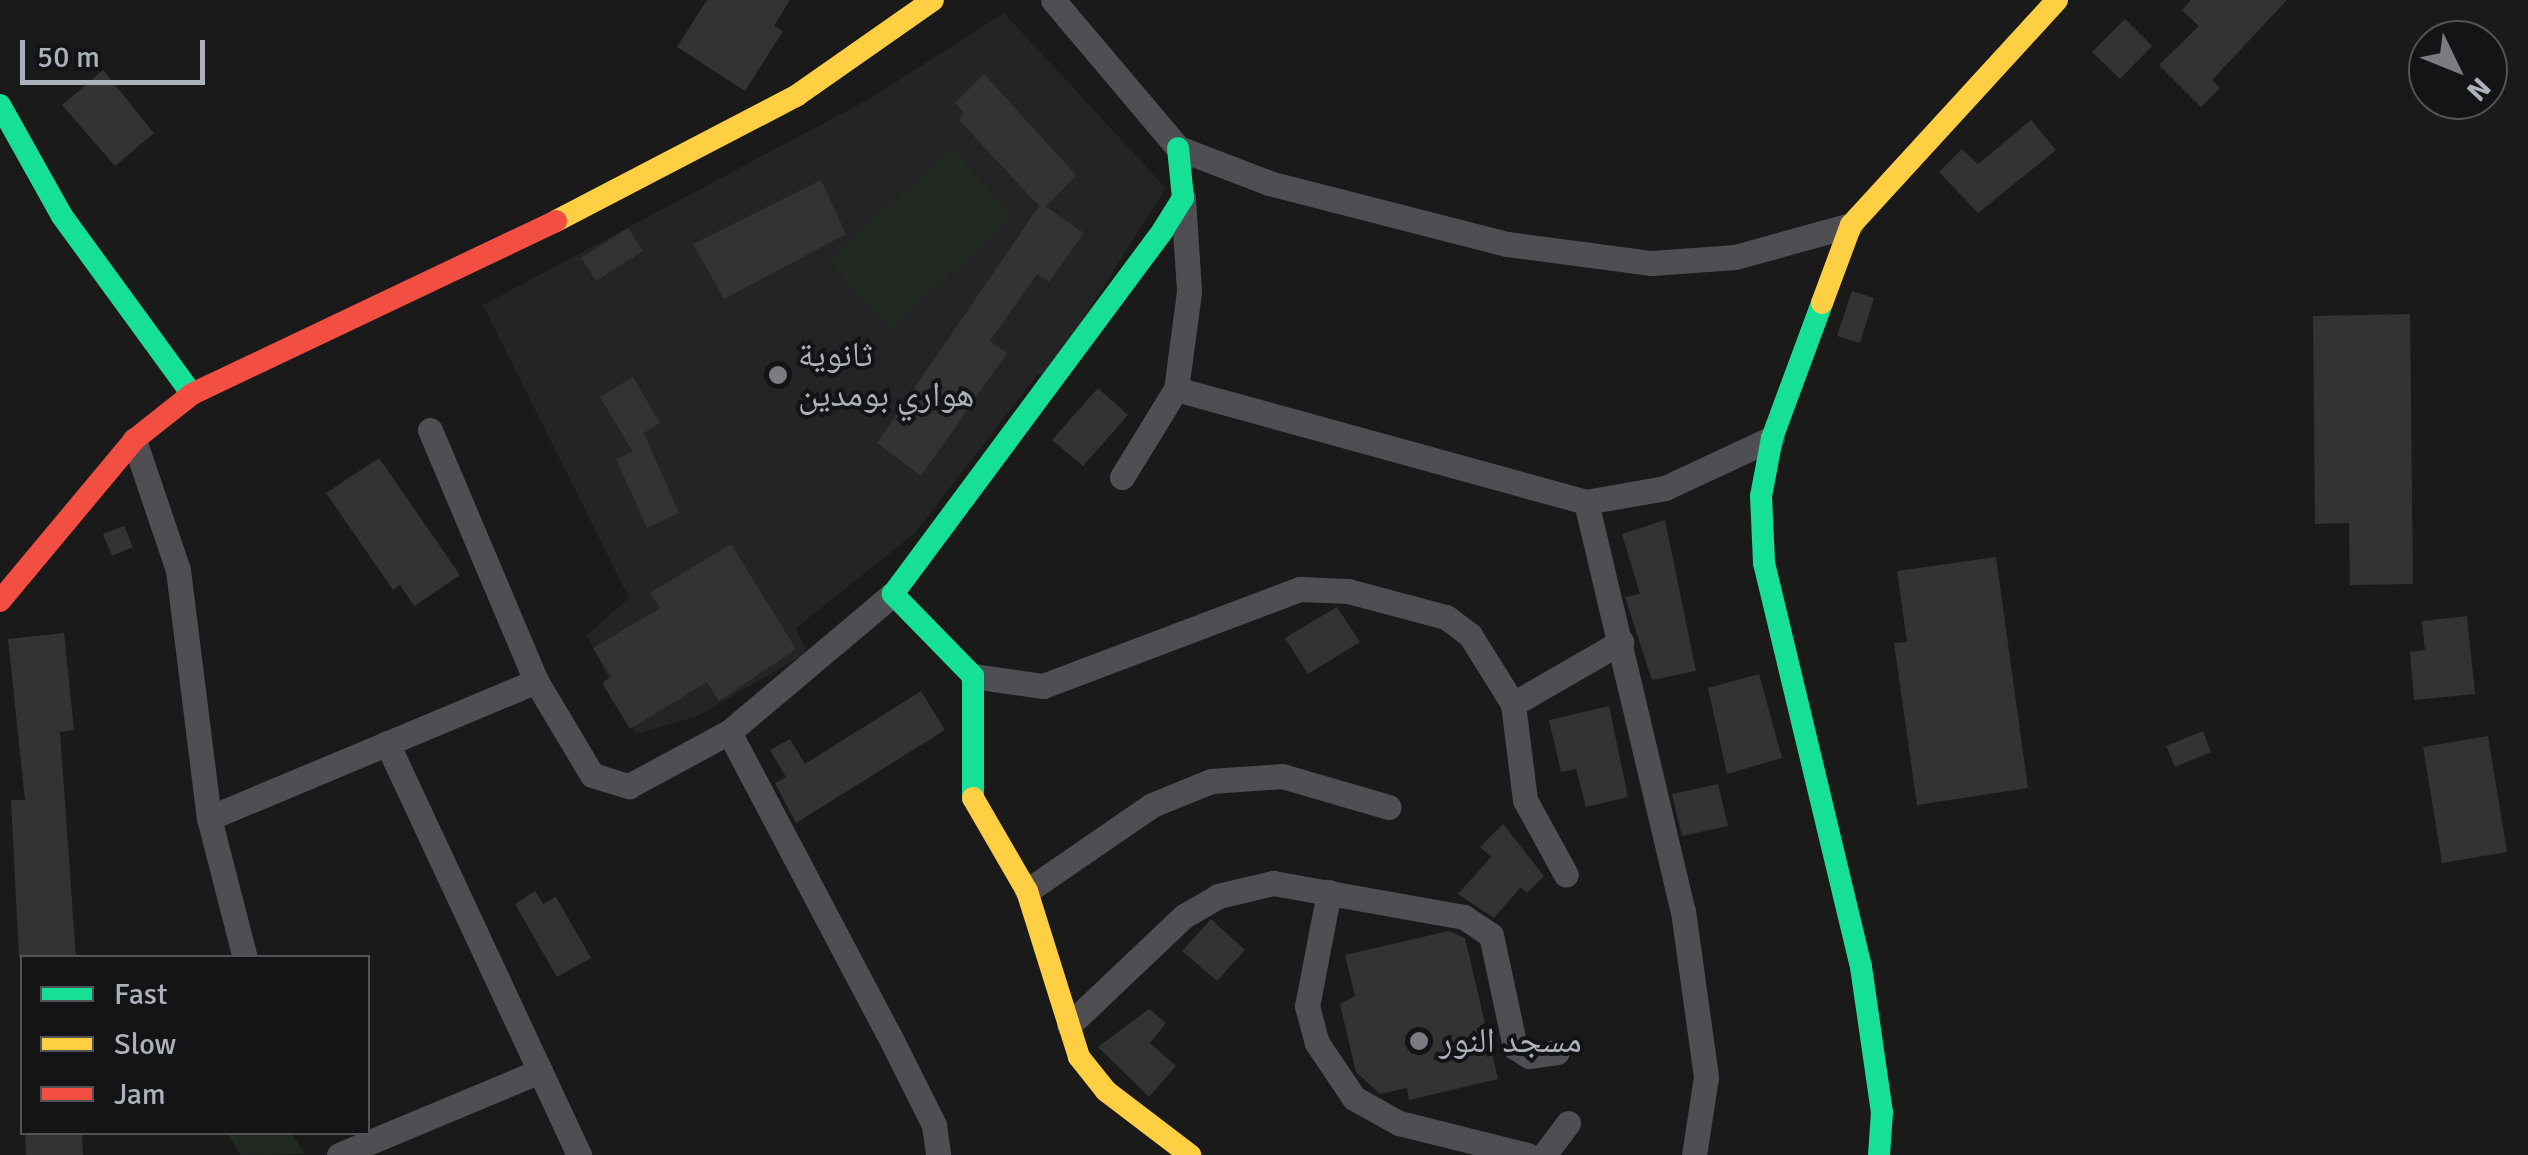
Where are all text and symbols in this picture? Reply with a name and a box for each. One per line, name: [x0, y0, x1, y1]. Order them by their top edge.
scale bar: [25, 20, 210, 82]
north arrow: [2408, 20, 2508, 120]
text: 50 m: [37, 39, 100, 76]
text: N: [2459, 70, 2498, 108]
place label: ثانوية هواري بومدين: [798, 334, 974, 416]
marker: ثانوية هواري بومدين: [767, 364, 789, 386]
legend: [20, 955, 370, 1135]
text: Fast: [114, 976, 167, 1013]
place label: مسجد النور: [1439, 1020, 1582, 1062]
text: Slow: [114, 1026, 176, 1063]
marker: مسجد النور: [1408, 1030, 1430, 1052]
text: Jam: [114, 1076, 166, 1113]

